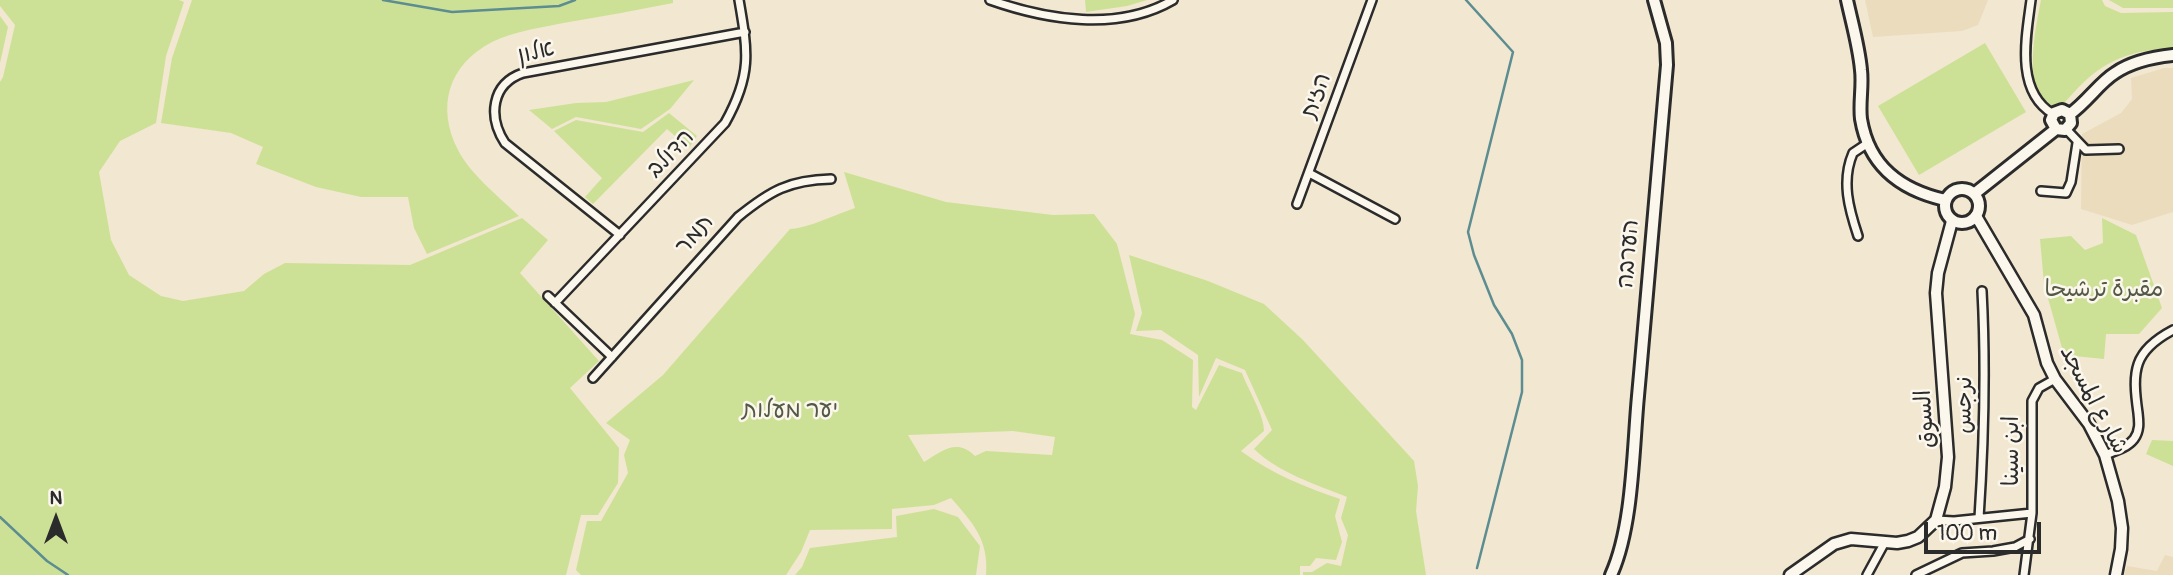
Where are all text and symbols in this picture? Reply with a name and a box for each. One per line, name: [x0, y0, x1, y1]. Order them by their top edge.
street label: אלון: [515, 35, 557, 71]
street label: הזית: [1296, 69, 1338, 123]
street label: הדולב: [641, 124, 701, 184]
street label: תמר: [670, 209, 720, 261]
street label: הערבה: [1612, 218, 1646, 290]
park label: مقبرة ترشيحا: [2045, 276, 2163, 304]
street label: شارع المسجد: [2053, 341, 2133, 459]
street label: نرجس: [1951, 376, 1979, 434]
street label: السوق: [1910, 389, 1942, 449]
park label: יער מעלות: [742, 397, 838, 425]
street label: ابن سينا: [1998, 416, 2026, 486]
north arrow: [21, 484, 91, 554]
text: N: [50, 486, 62, 510]
scale bar: [1928, 508, 2045, 552]
text: 100 m: [1937, 520, 1997, 547]

